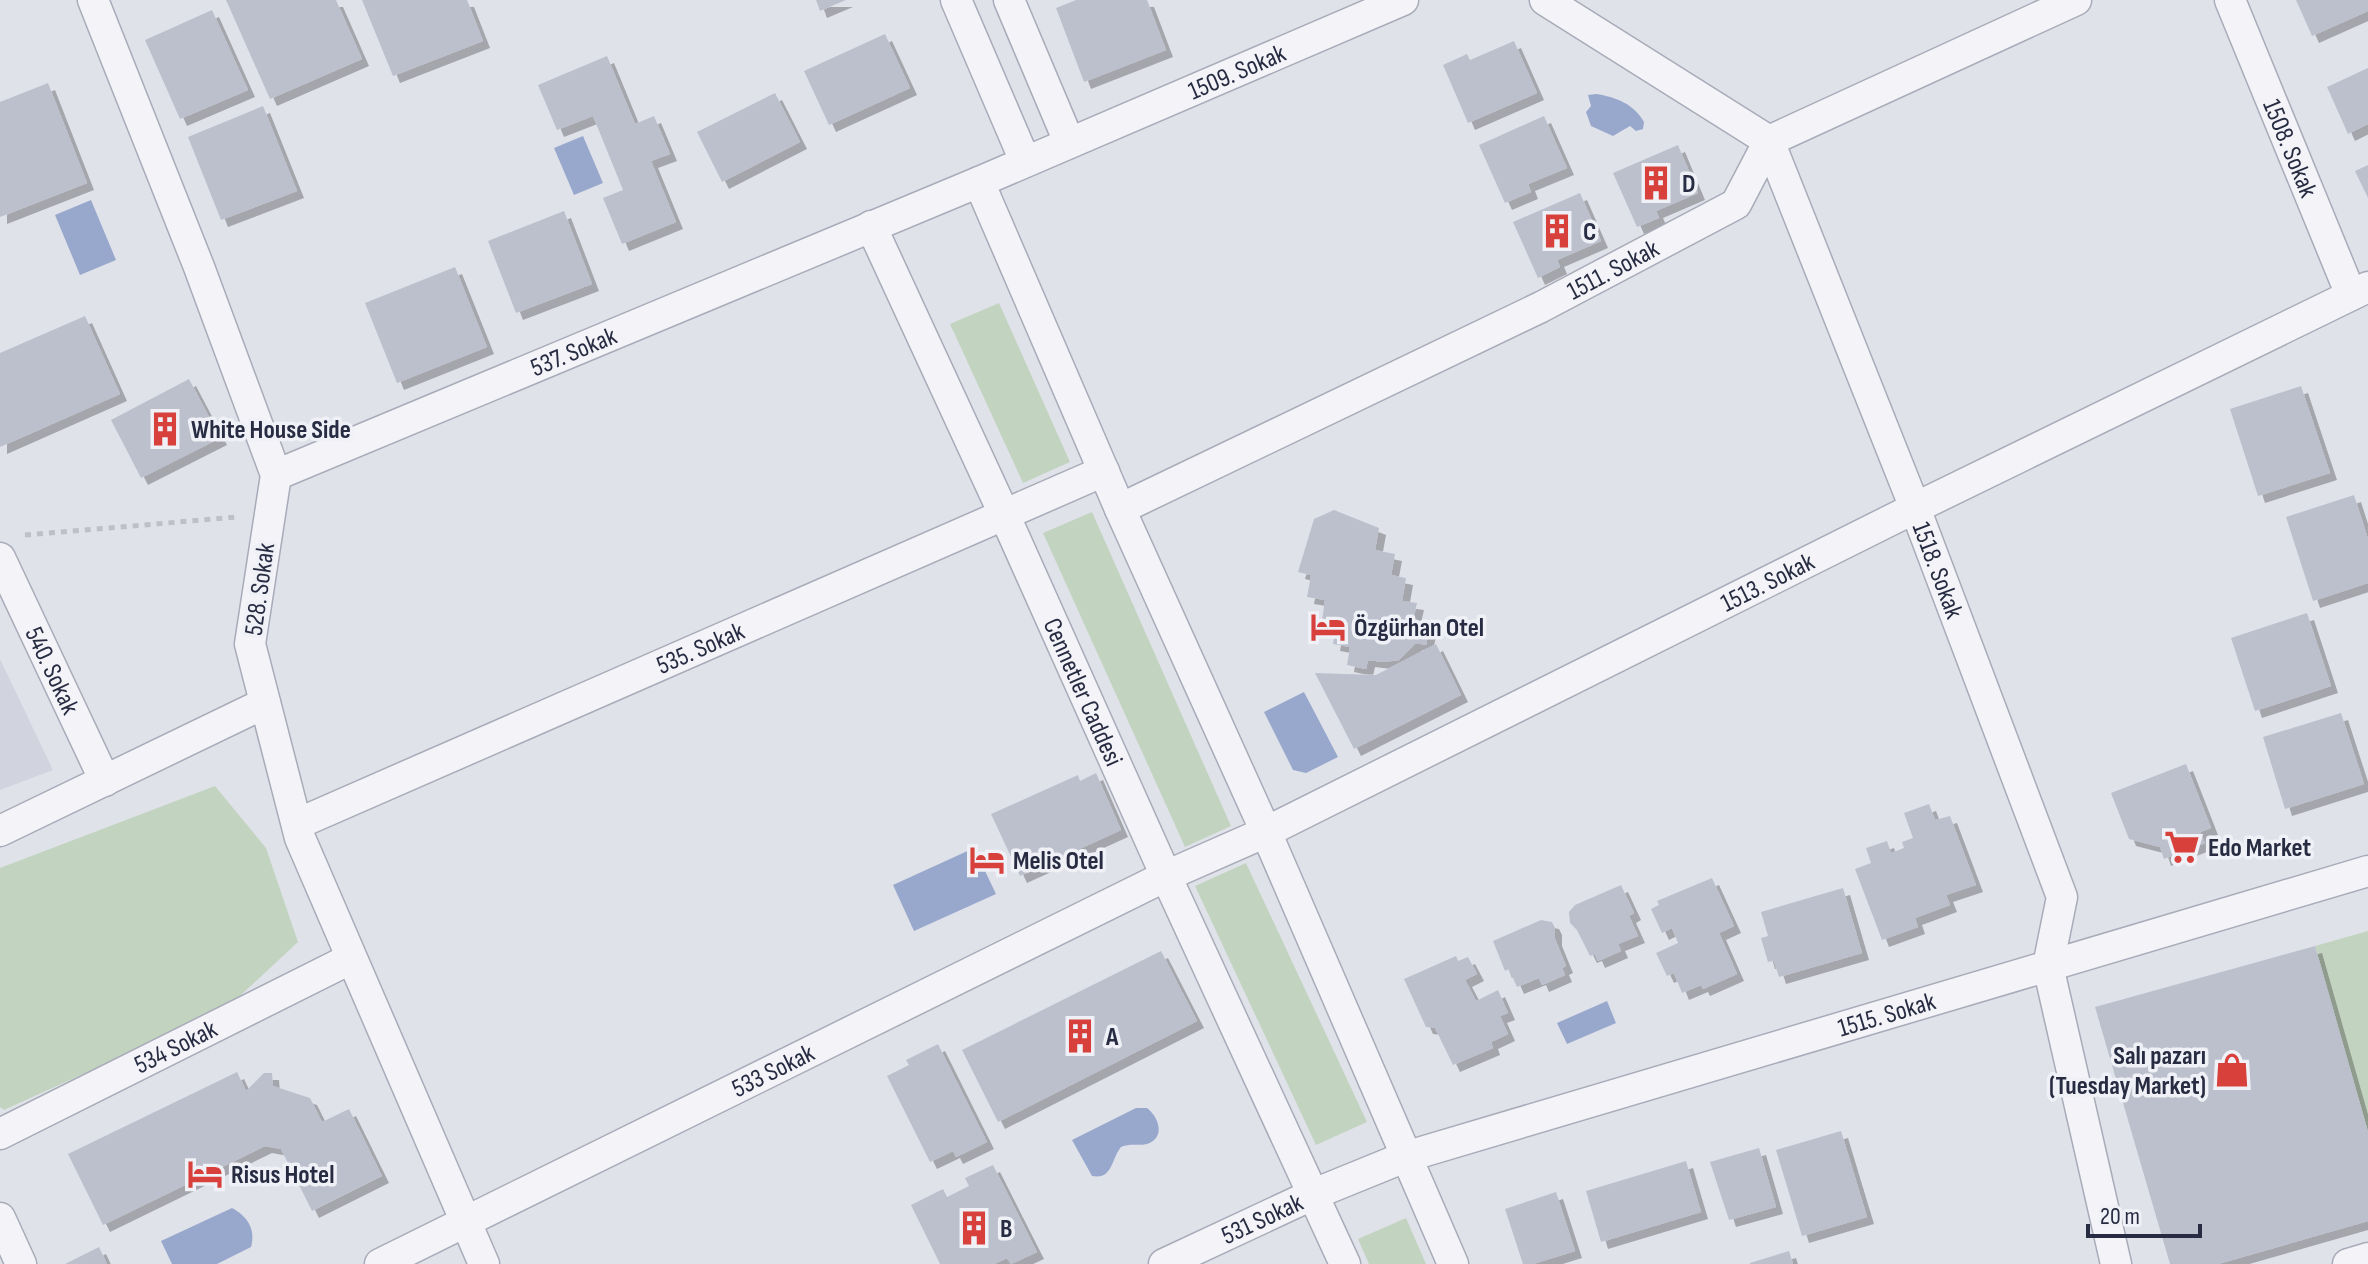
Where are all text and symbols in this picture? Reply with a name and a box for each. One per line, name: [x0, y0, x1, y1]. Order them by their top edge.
street label: 1509. Sokak: [1184, 38, 1291, 107]
street label: 1508. Sokak: [2255, 95, 2323, 202]
building icon: D: [1637, 164, 1675, 202]
place label: D: [1682, 169, 1695, 200]
building icon: C: [1538, 212, 1576, 250]
place label: C: [1583, 217, 1596, 248]
street label: 1511. Sokak: [1562, 234, 1665, 307]
street label: 537. Sokak: [526, 321, 621, 384]
building icon: White House Side: [146, 410, 184, 448]
place label: White House Side: [191, 415, 351, 446]
street label: 1518. Sokak: [1905, 518, 1969, 623]
street label: 528. Sokak: [239, 541, 282, 638]
street label: 1513. Sokak: [1716, 547, 1820, 619]
hotel icon: Özgürhan Otel: [1309, 608, 1347, 646]
place label: Özgürhan Otel: [1354, 613, 1484, 644]
street label: Cennetler Caddesi: [1036, 614, 1129, 771]
street label: 535. Sokak: [652, 616, 749, 682]
street label: 540. Sokak: [18, 622, 85, 720]
supermarket icon: Edo Market: [2163, 828, 2201, 866]
place label: Edo Market: [2208, 833, 2312, 864]
hotel icon: Melis Otel: [968, 841, 1006, 879]
place label: Melis Otel: [1013, 846, 1104, 877]
street label: 1515. Sokak: [1835, 986, 1939, 1045]
street label: 534 Sokak: [130, 1014, 222, 1081]
building icon: A: [1061, 1017, 1099, 1055]
place label: A: [1105, 1022, 1119, 1053]
street label: 533 Sokak: [727, 1038, 820, 1105]
place label: Salı pazarı (Tuesday Market): [2049, 1041, 2206, 1102]
shop icon: Salı pazarı (Tuesday Market): [2213, 1051, 2251, 1089]
hotel icon: Risus Hotel: [186, 1155, 224, 1193]
place label: Risus Hotel: [231, 1160, 334, 1191]
street label: 531 Sokak: [1217, 1187, 1308, 1252]
scale bar: [2088, 1188, 2200, 1238]
text: 20 m: [2100, 1202, 2140, 1231]
building icon: B: [955, 1209, 993, 1247]
place label: B: [1000, 1214, 1012, 1245]

